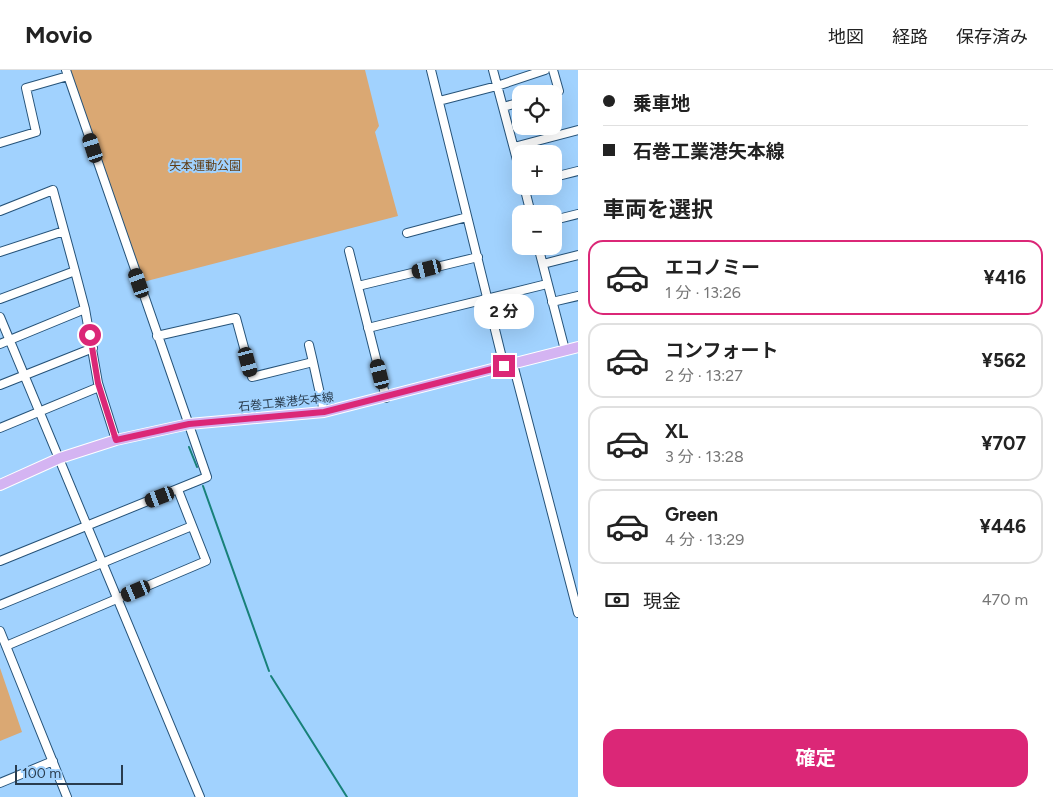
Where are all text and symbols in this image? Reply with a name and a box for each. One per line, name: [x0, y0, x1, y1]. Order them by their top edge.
text: Movio: [25, 20, 93, 49]
text: 地図: [828, 26, 864, 48]
text: 経路: [892, 26, 928, 48]
text: 保存済み: [956, 26, 1028, 48]
map controls: [512, 85, 562, 255]
button: locate: [512, 85, 562, 135]
text: 乗車地: [633, 92, 690, 115]
car: [81, 131, 104, 165]
text: 石巻工業港矢本線: [633, 140, 785, 163]
button: +: [512, 145, 562, 195]
park label: 矢本運動公園: [169, 159, 241, 173]
text: 車両を選択: [603, 196, 713, 223]
button: −: [512, 205, 562, 255]
icon: car: [605, 255, 650, 300]
text: エコノミー: [665, 256, 760, 279]
car: [410, 258, 443, 280]
car: [127, 266, 150, 300]
text: ¥416: [984, 266, 1026, 289]
text: 1 分 · 13:26: [665, 283, 741, 302]
callout: 2 分: [474, 294, 534, 328]
text: 2 分: [489, 302, 519, 321]
route start: [79, 324, 101, 346]
icon: car: [605, 338, 650, 383]
text: コンフォート: [665, 339, 778, 362]
car: [236, 346, 259, 378]
text: ¥562: [982, 349, 1026, 372]
route end: [493, 355, 515, 377]
car: [369, 358, 390, 390]
text: 2 分 · 13:27: [665, 366, 743, 385]
street label: 石巻工業港矢本線: [238, 390, 334, 414]
text: XL: [665, 420, 688, 443]
icon: car: [605, 421, 650, 466]
text: ¥707: [981, 432, 1026, 455]
text: 3 分 · 13:28: [665, 447, 744, 466]
car: [143, 485, 176, 509]
text: Green: [665, 503, 718, 526]
icon: car: [605, 504, 650, 549]
text: ¥446: [980, 515, 1026, 538]
text: 4 分 · 13:29: [665, 530, 744, 549]
car: [119, 578, 152, 604]
icon: cash: [603, 586, 631, 614]
text: 現金: [643, 590, 681, 613]
text: 470 m: [982, 590, 1028, 609]
button: 確定: [603, 729, 1028, 787]
scale bar: [15, 762, 122, 785]
text: 100 m: [22, 765, 61, 782]

